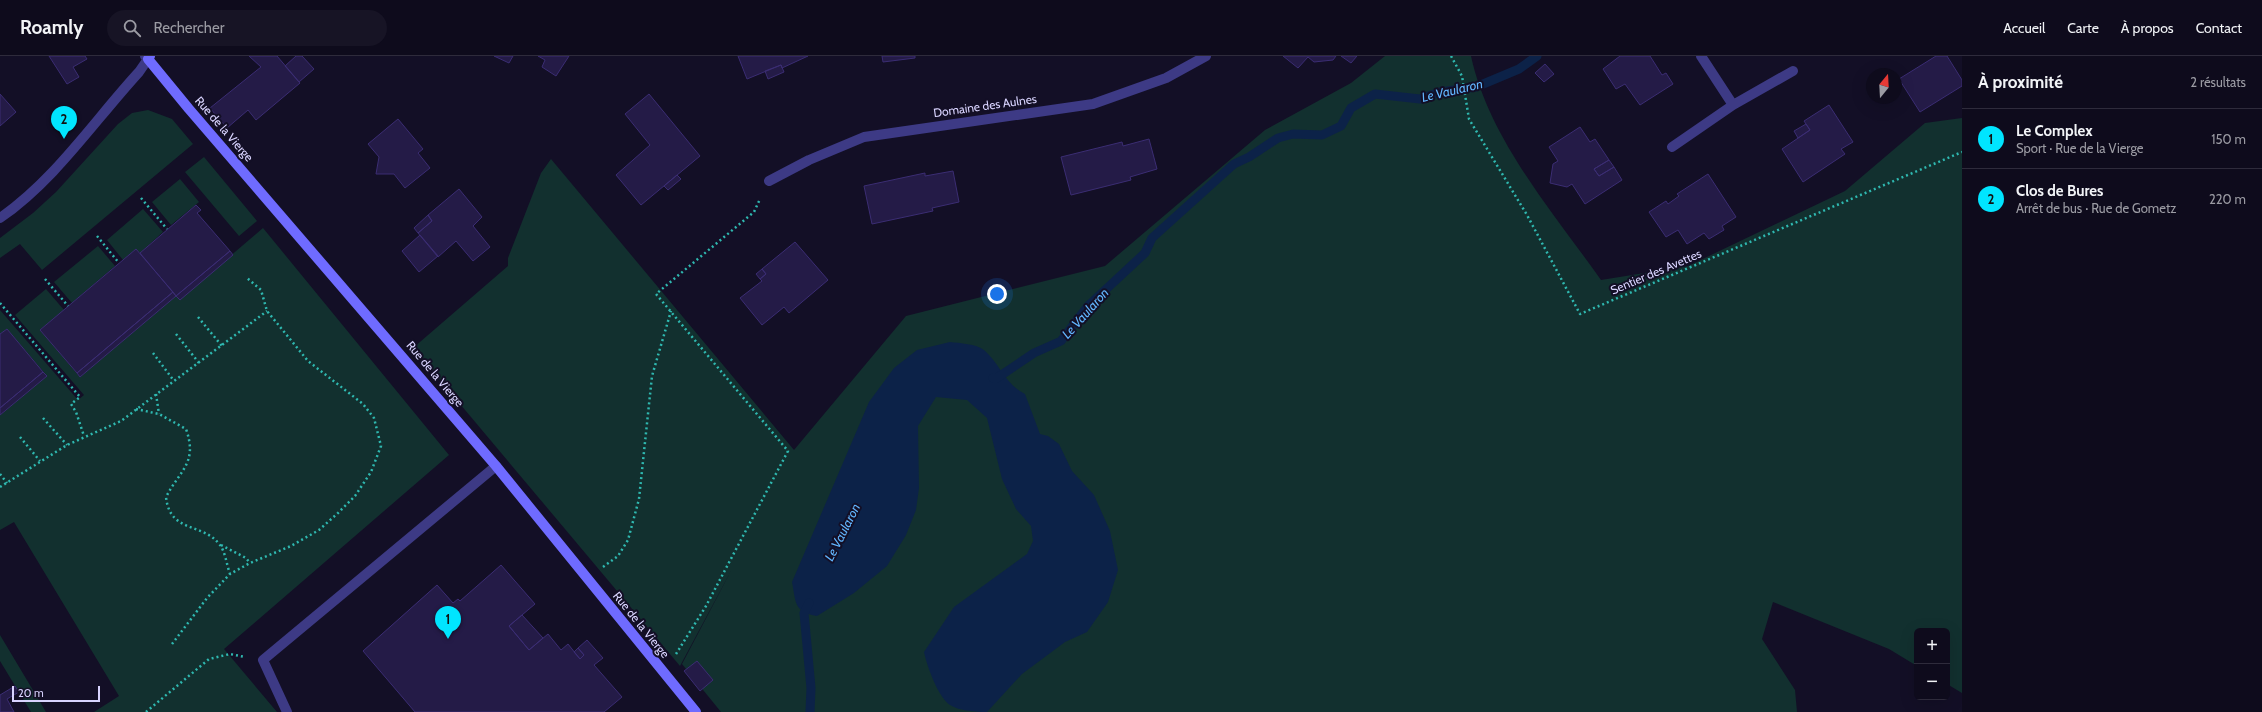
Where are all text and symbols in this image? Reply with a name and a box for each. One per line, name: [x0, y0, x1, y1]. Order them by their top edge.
search box: [107, 10, 387, 46]
text: Roamly: [20, 16, 83, 39]
icon: search: [121, 17, 143, 39]
text: Rechercher: [153, 19, 224, 37]
text: Accueil: [2003, 19, 2045, 37]
text: Carte: [2067, 19, 2099, 37]
text: À propos: [2121, 19, 2174, 37]
text: Contact: [2196, 19, 2242, 37]
north arrow: [1866, 68, 1902, 104]
text: À proximité: [1978, 72, 2063, 92]
text: 2 résultats: [2190, 74, 2246, 90]
water label: Le Vaularon: [1420, 75, 1484, 105]
street label: Domaine des Aulnes: [932, 91, 1038, 120]
street label: Rue de la Vierge: [192, 93, 257, 164]
pin: 2: [51, 106, 77, 139]
text: Le Complex: [2016, 122, 2093, 140]
text: 1: [1989, 131, 1993, 147]
text: 150 m: [2211, 131, 2246, 147]
text: Sport · Rue de la Vierge: [2016, 140, 2144, 156]
text: Clos de Bures: [2016, 182, 2103, 200]
text: 2: [1988, 191, 1994, 207]
text: 220 m: [2209, 191, 2246, 207]
text: Arrêt de bus · Rue de Gometz: [2016, 200, 2176, 216]
street label: Sentier des Avettes: [1608, 246, 1704, 297]
your location: [987, 284, 1007, 304]
water label: Le Vaularon: [1058, 284, 1112, 342]
street label: Rue de la Vierge: [403, 338, 467, 410]
water label: Le Vaularon: [821, 501, 863, 563]
street label: Rue de la Vierge: [610, 588, 673, 661]
pin: 1: [435, 606, 461, 639]
map controls: [1914, 628, 1950, 700]
button: +: [1914, 628, 1950, 664]
button: −: [1914, 664, 1950, 700]
scale bar: [12, 684, 100, 703]
text: 20 m: [18, 686, 44, 700]

